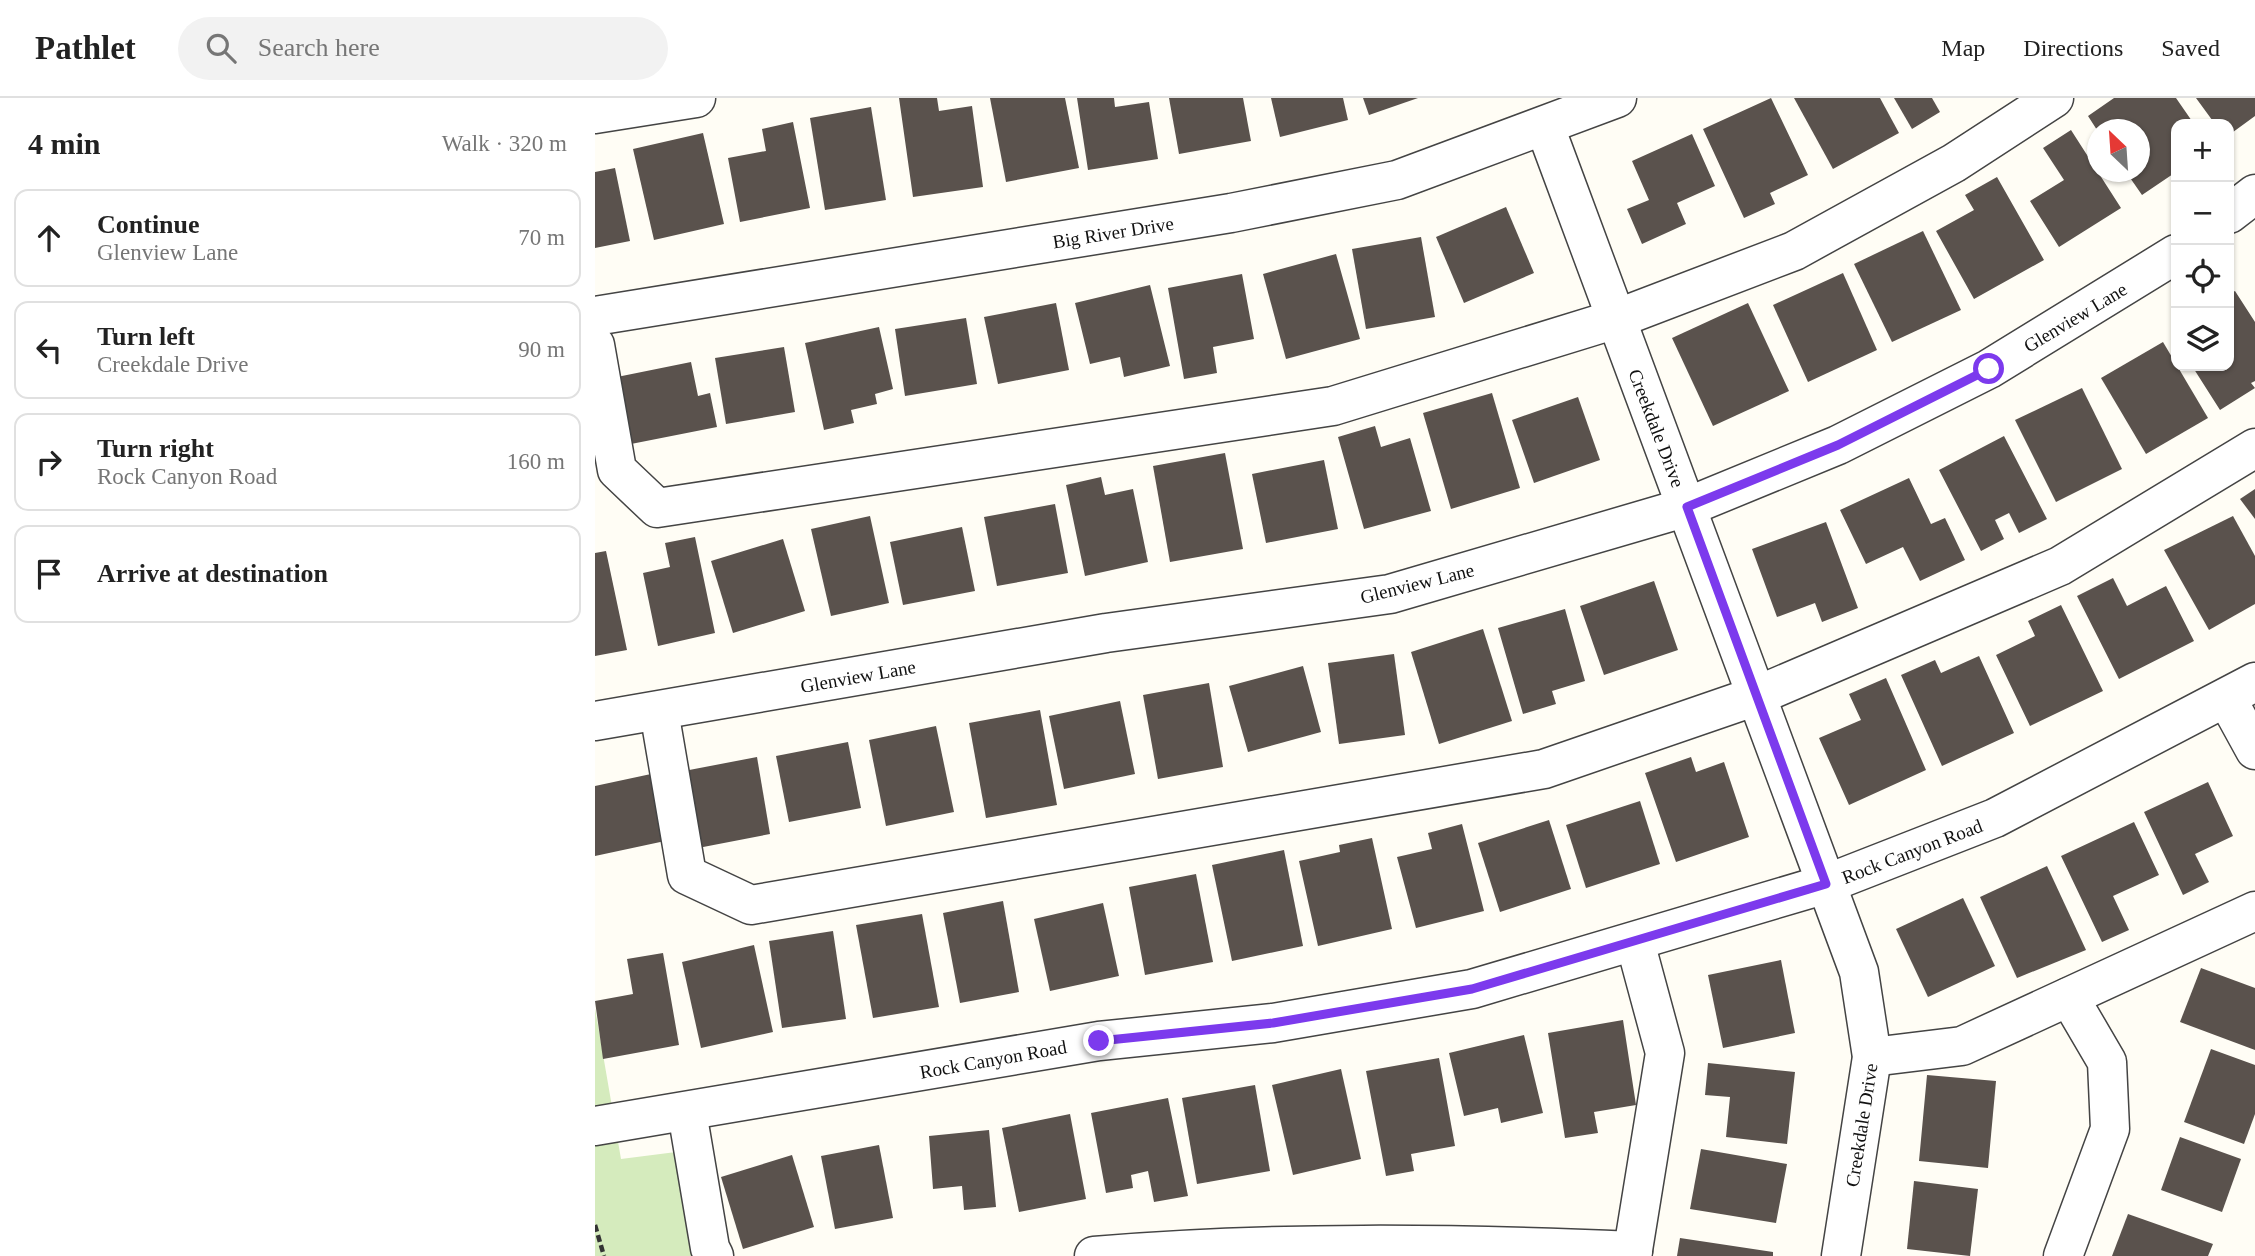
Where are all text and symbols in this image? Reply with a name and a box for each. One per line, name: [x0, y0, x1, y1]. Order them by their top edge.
search box: [178, 17, 668, 80]
icon: search: [202, 29, 240, 67]
text: Pathlet: [35, 30, 136, 66]
text: Search here: [258, 33, 380, 62]
text: Map: [1941, 35, 1985, 61]
text: Directions: [2023, 35, 2123, 61]
text: Saved: [2161, 35, 2220, 61]
north arrow: [2087, 119, 2150, 182]
map controls: [2171, 119, 2234, 371]
button: +: [2171, 119, 2234, 182]
text: 4 min: [28, 127, 101, 160]
text: Walk · 320 m: [442, 131, 567, 156]
button: −: [2171, 182, 2234, 245]
text: Continue: [97, 210, 200, 239]
street label: Big River Drive: [1051, 213, 1175, 252]
icon: ahead: [30, 219, 68, 257]
text: 70 m: [518, 225, 565, 250]
text: Glenview Lane: [97, 240, 238, 265]
button: locate: [2171, 245, 2234, 308]
street label: Glenview Lane: [2020, 278, 2131, 356]
button: layers: [2171, 308, 2234, 371]
text: Turn left: [97, 322, 195, 351]
icon: left: [30, 331, 68, 369]
text: 90 m: [518, 337, 565, 362]
text: Creekdale Drive: [97, 352, 248, 377]
route start: [1973, 353, 2004, 384]
street label: Creekdale Drive: [1624, 366, 1689, 490]
text: Turn right: [97, 434, 214, 463]
icon: right: [30, 443, 68, 481]
text: 160 m: [507, 449, 565, 474]
text: Rock Canyon Road: [97, 464, 277, 489]
icon: arrive: [30, 555, 68, 593]
text: Arrive at destination: [97, 559, 328, 588]
street label: Glenview Lane: [1358, 559, 1476, 608]
street label: Glenview Lane: [799, 656, 917, 697]
street label: Rock Canyon Road: [1839, 815, 1986, 888]
route end: [1083, 1025, 1114, 1056]
street label: Rock Canyon Road: [918, 1036, 1069, 1083]
street label: Creekdale Drive: [1841, 1062, 1882, 1188]

